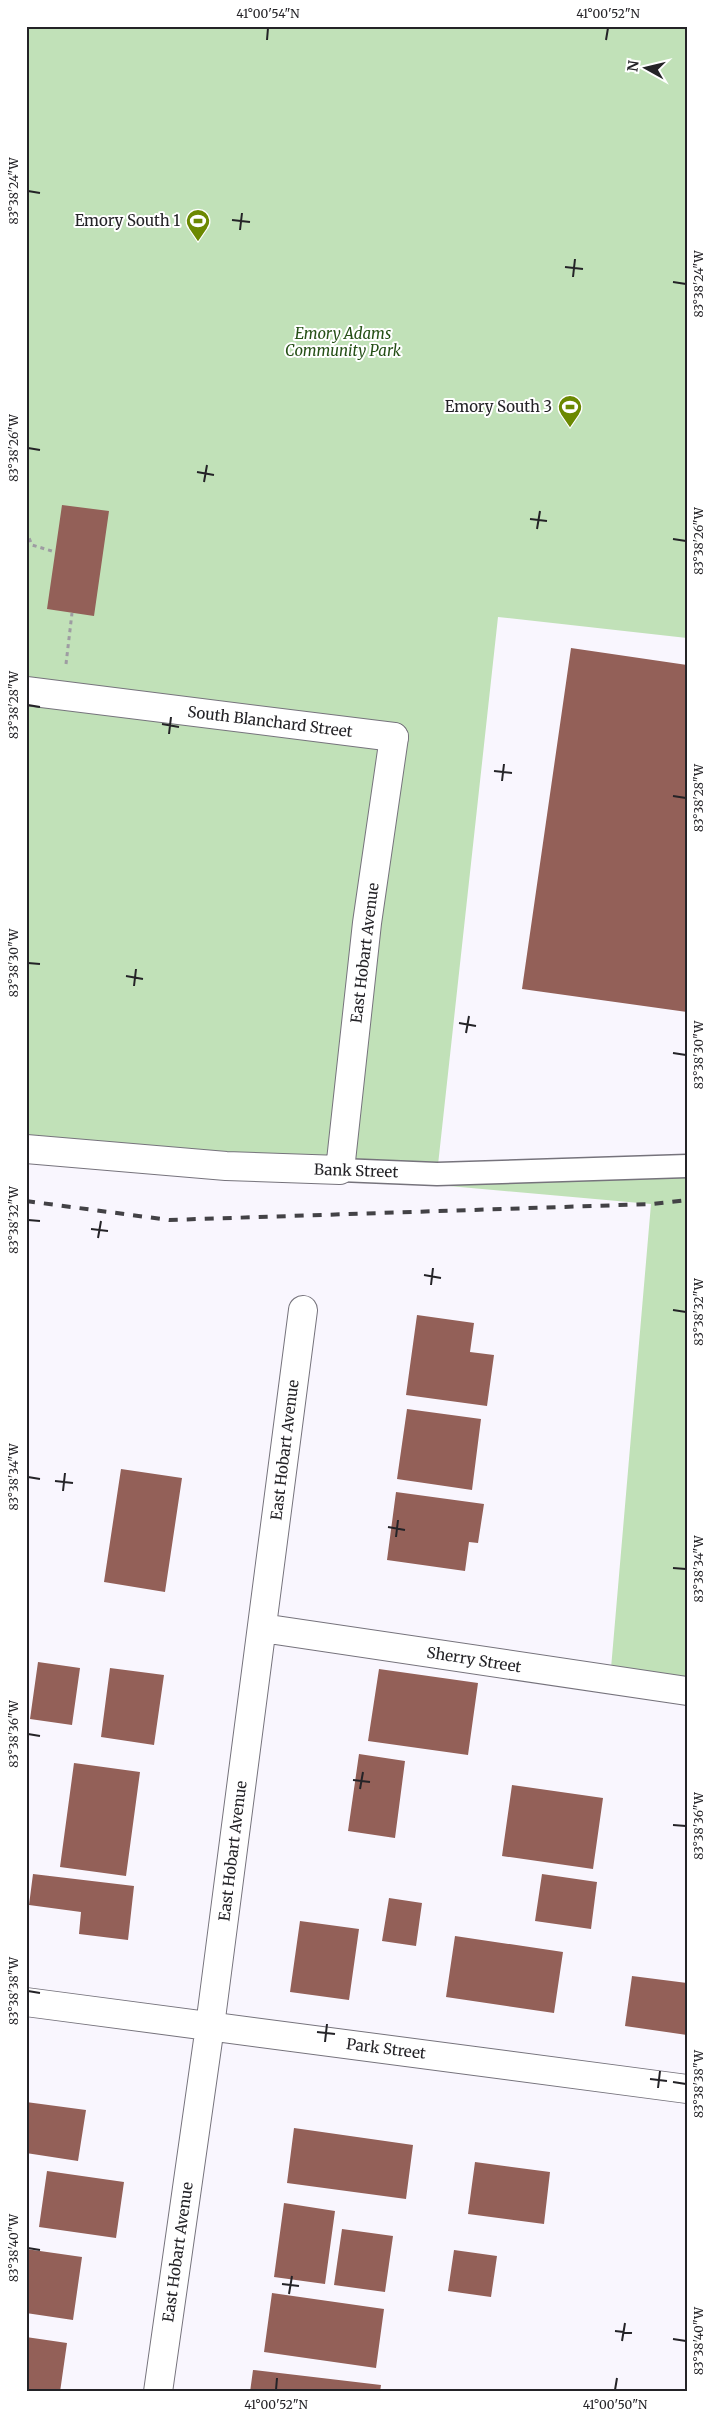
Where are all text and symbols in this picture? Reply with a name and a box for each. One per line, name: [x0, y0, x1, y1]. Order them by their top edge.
text: 41°00'54"N: [236, 6, 300, 21]
text: 41°00'52"N: [576, 6, 641, 21]
north arrow: [620, 42, 670, 92]
text: N: [623, 59, 643, 73]
text: 83°38'24"W: [6, 156, 21, 225]
sports icon: Emory South 1: [185, 208, 211, 242]
place label: Emory South 1: [75, 211, 180, 230]
text: 83°38'24"W: [691, 249, 706, 318]
park label: Emory Adams Community Park: [285, 324, 402, 360]
sports icon: Emory South 3: [557, 394, 583, 428]
place label: Emory South 3: [445, 397, 552, 416]
text: 83°38'26"W: [6, 413, 21, 482]
text: 83°38'26"W: [691, 506, 706, 575]
text: 83°38'28"W: [6, 670, 21, 739]
street label: South Blanchard Street: [187, 702, 354, 741]
text: 83°38'28"W: [691, 763, 706, 832]
street label: East Hobart Avenue: [346, 881, 383, 1024]
text: 83°38'30"W: [6, 928, 21, 997]
text: 83°38'30"W: [691, 1020, 706, 1089]
street label: Bank Street: [314, 1160, 399, 1181]
text: 83°38'32"W: [6, 1185, 21, 1254]
text: 83°38'32"W: [691, 1277, 706, 1346]
street label: East Hobart Avenue: [266, 1378, 303, 1521]
text: 83°38'34"W: [6, 1442, 21, 1511]
text: 83°38'34"W: [691, 1534, 706, 1603]
street label: Sherry Street: [425, 1643, 523, 1676]
text: 83°38'36"W: [6, 1699, 21, 1768]
street label: East Hobart Avenue: [214, 1779, 251, 1922]
text: 83°38'36"W: [691, 1791, 706, 1860]
text: 83°38'38"W: [6, 1956, 21, 2025]
street label: Park Street: [345, 2034, 427, 2063]
text: 83°38'38"W: [691, 2049, 706, 2118]
street label: East Hobart Avenue: [158, 2180, 197, 2323]
text: 83°38'40"W: [6, 2213, 21, 2282]
text: 83°38'40"W: [691, 2306, 706, 2375]
text: 41°00'52"N: [244, 2397, 309, 2412]
text: 41°00'50"N: [583, 2397, 648, 2412]

